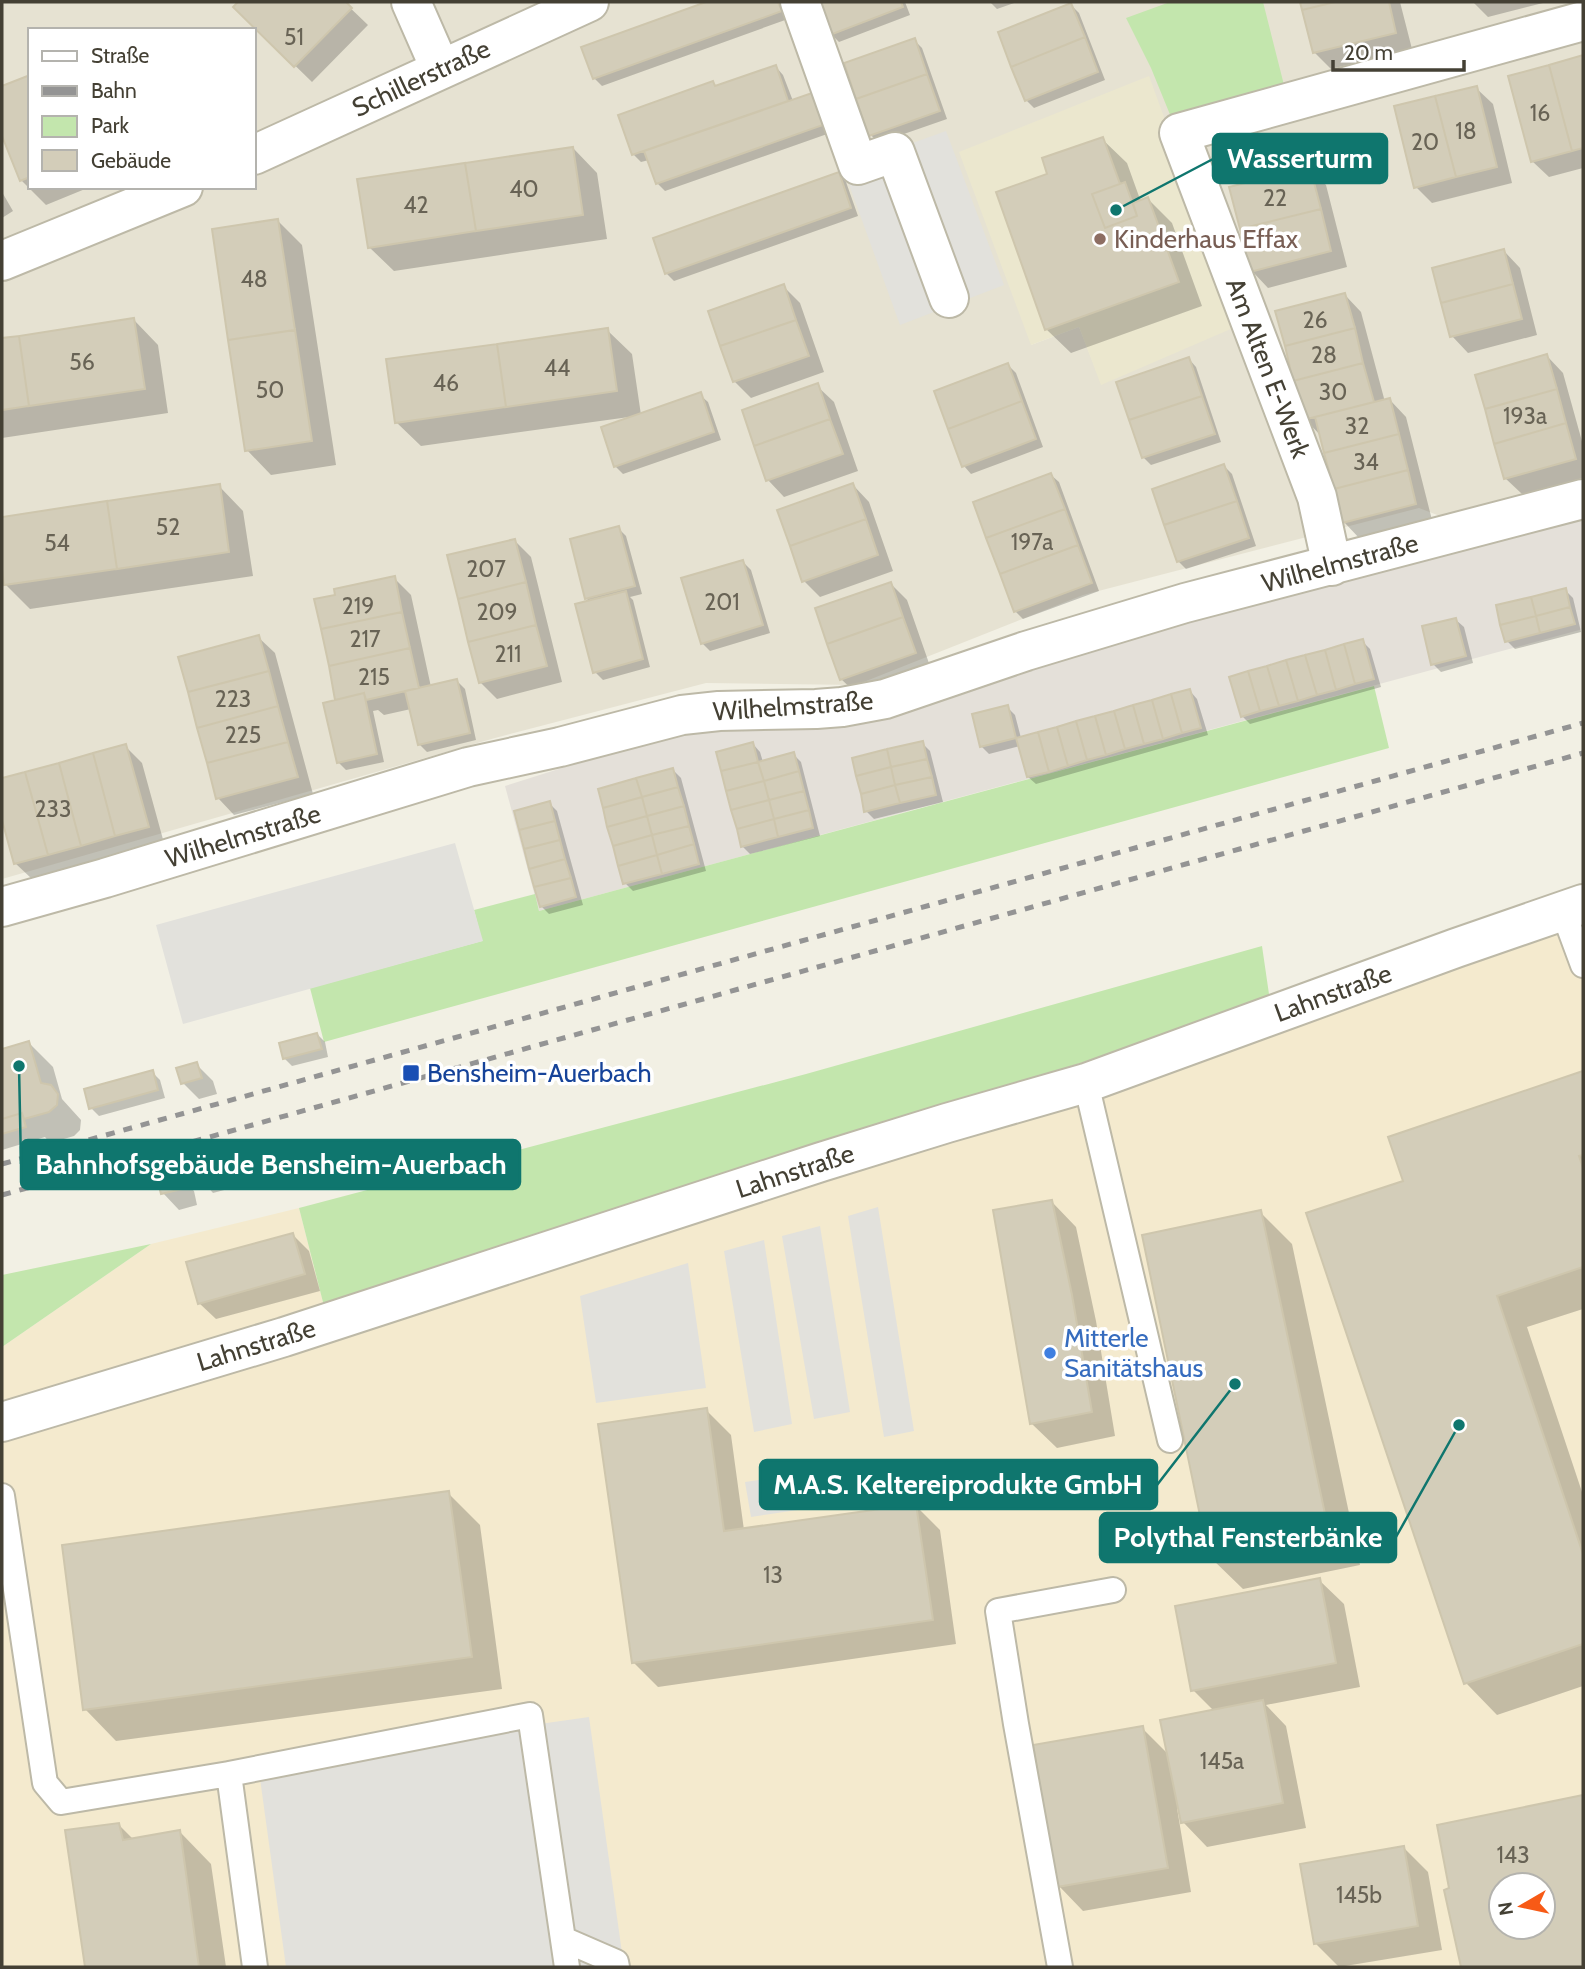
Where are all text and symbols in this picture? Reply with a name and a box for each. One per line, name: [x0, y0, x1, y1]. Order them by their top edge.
house number: 51: [284, 23, 304, 51]
legend: [28, 28, 256, 189]
scale bar: [1333, 28, 1464, 72]
street label: Schillerstraße: [347, 32, 495, 124]
text: 20 m: [1344, 40, 1393, 65]
text: Straße: [91, 43, 150, 68]
text: Bahn: [91, 78, 137, 103]
house number: 16: [1530, 99, 1550, 127]
text: Park: [91, 113, 129, 138]
house number: 18: [1455, 117, 1477, 145]
house number: 20: [1411, 128, 1439, 156]
callout: Wasserturm: [1213, 134, 1387, 183]
text: Wasserturm: [1227, 141, 1373, 175]
text: Gebäude: [91, 148, 171, 173]
house number: 40: [509, 175, 539, 203]
house number: 22: [1263, 184, 1287, 212]
house number: 42: [403, 191, 429, 219]
place label: Kinderhaus Effax: [1114, 223, 1299, 255]
marker: Kinderhaus Effax: [1092, 231, 1108, 247]
house number: 48: [240, 265, 268, 293]
street label: Am Alten E-Werk: [1219, 273, 1317, 463]
house number: 26: [1302, 306, 1328, 334]
house number: 28: [1311, 341, 1337, 369]
house number: 56: [69, 348, 95, 376]
house number: 44: [544, 354, 570, 382]
house number: 46: [433, 369, 459, 397]
house number: 50: [256, 376, 284, 404]
house number: 30: [1319, 378, 1347, 406]
house number: 193a: [1503, 402, 1547, 430]
house number: 32: [1345, 412, 1369, 440]
house number: 34: [1353, 448, 1379, 476]
house number: 52: [156, 513, 180, 541]
street label: Wilhelmstraße: [1258, 527, 1422, 599]
house number: 197a: [1011, 528, 1053, 556]
house number: 54: [44, 529, 70, 557]
house number: 207: [466, 555, 506, 583]
house number: 201: [704, 588, 740, 616]
house number: 219: [342, 592, 374, 620]
house number: 209: [476, 598, 518, 626]
house number: 217: [349, 625, 381, 653]
house number: 211: [494, 640, 522, 668]
house number: 215: [358, 663, 390, 691]
street label: Wilhelmstraße: [712, 684, 874, 728]
house number: 223: [215, 685, 251, 713]
house number: 225: [225, 721, 261, 749]
house number: 233: [35, 795, 71, 823]
street label: Wilhelmstraße: [161, 797, 325, 875]
street label: Lahnstraße: [1270, 957, 1396, 1029]
place label: Bensheim-Auerbach: [427, 1057, 652, 1089]
marker: Bensheim-Auerbach: [401, 1063, 421, 1083]
street label: Lahnstraße: [732, 1137, 858, 1205]
callout: Bahnhofsgebäude Bensheim-Auerbach: [21, 1140, 520, 1189]
text: Bahnhofsgebäude Bensheim-Auerbach: [35, 1147, 507, 1181]
street label: Lahnstraße: [193, 1312, 319, 1378]
place label: Mitterle Sanitätshaus: [1064, 1322, 1203, 1384]
marker: Mitterle Sanitätshaus: [1042, 1345, 1058, 1361]
callout: M.A.S. Keltereiprodukte GmbH: [760, 1460, 1157, 1509]
text: M.A.S. Keltereiprodukte GmbH: [773, 1467, 1143, 1501]
callout: Polythal Fensterbänke: [1100, 1513, 1396, 1562]
text: Polythal Fensterbänke: [1114, 1520, 1382, 1554]
house number: 13: [763, 1561, 783, 1589]
house number: 145a: [1200, 1747, 1244, 1775]
house number: 143: [1496, 1841, 1530, 1869]
north arrow: [1487, 1871, 1557, 1941]
house number: 145b: [1336, 1881, 1382, 1909]
text: N: [1493, 1900, 1518, 1917]

